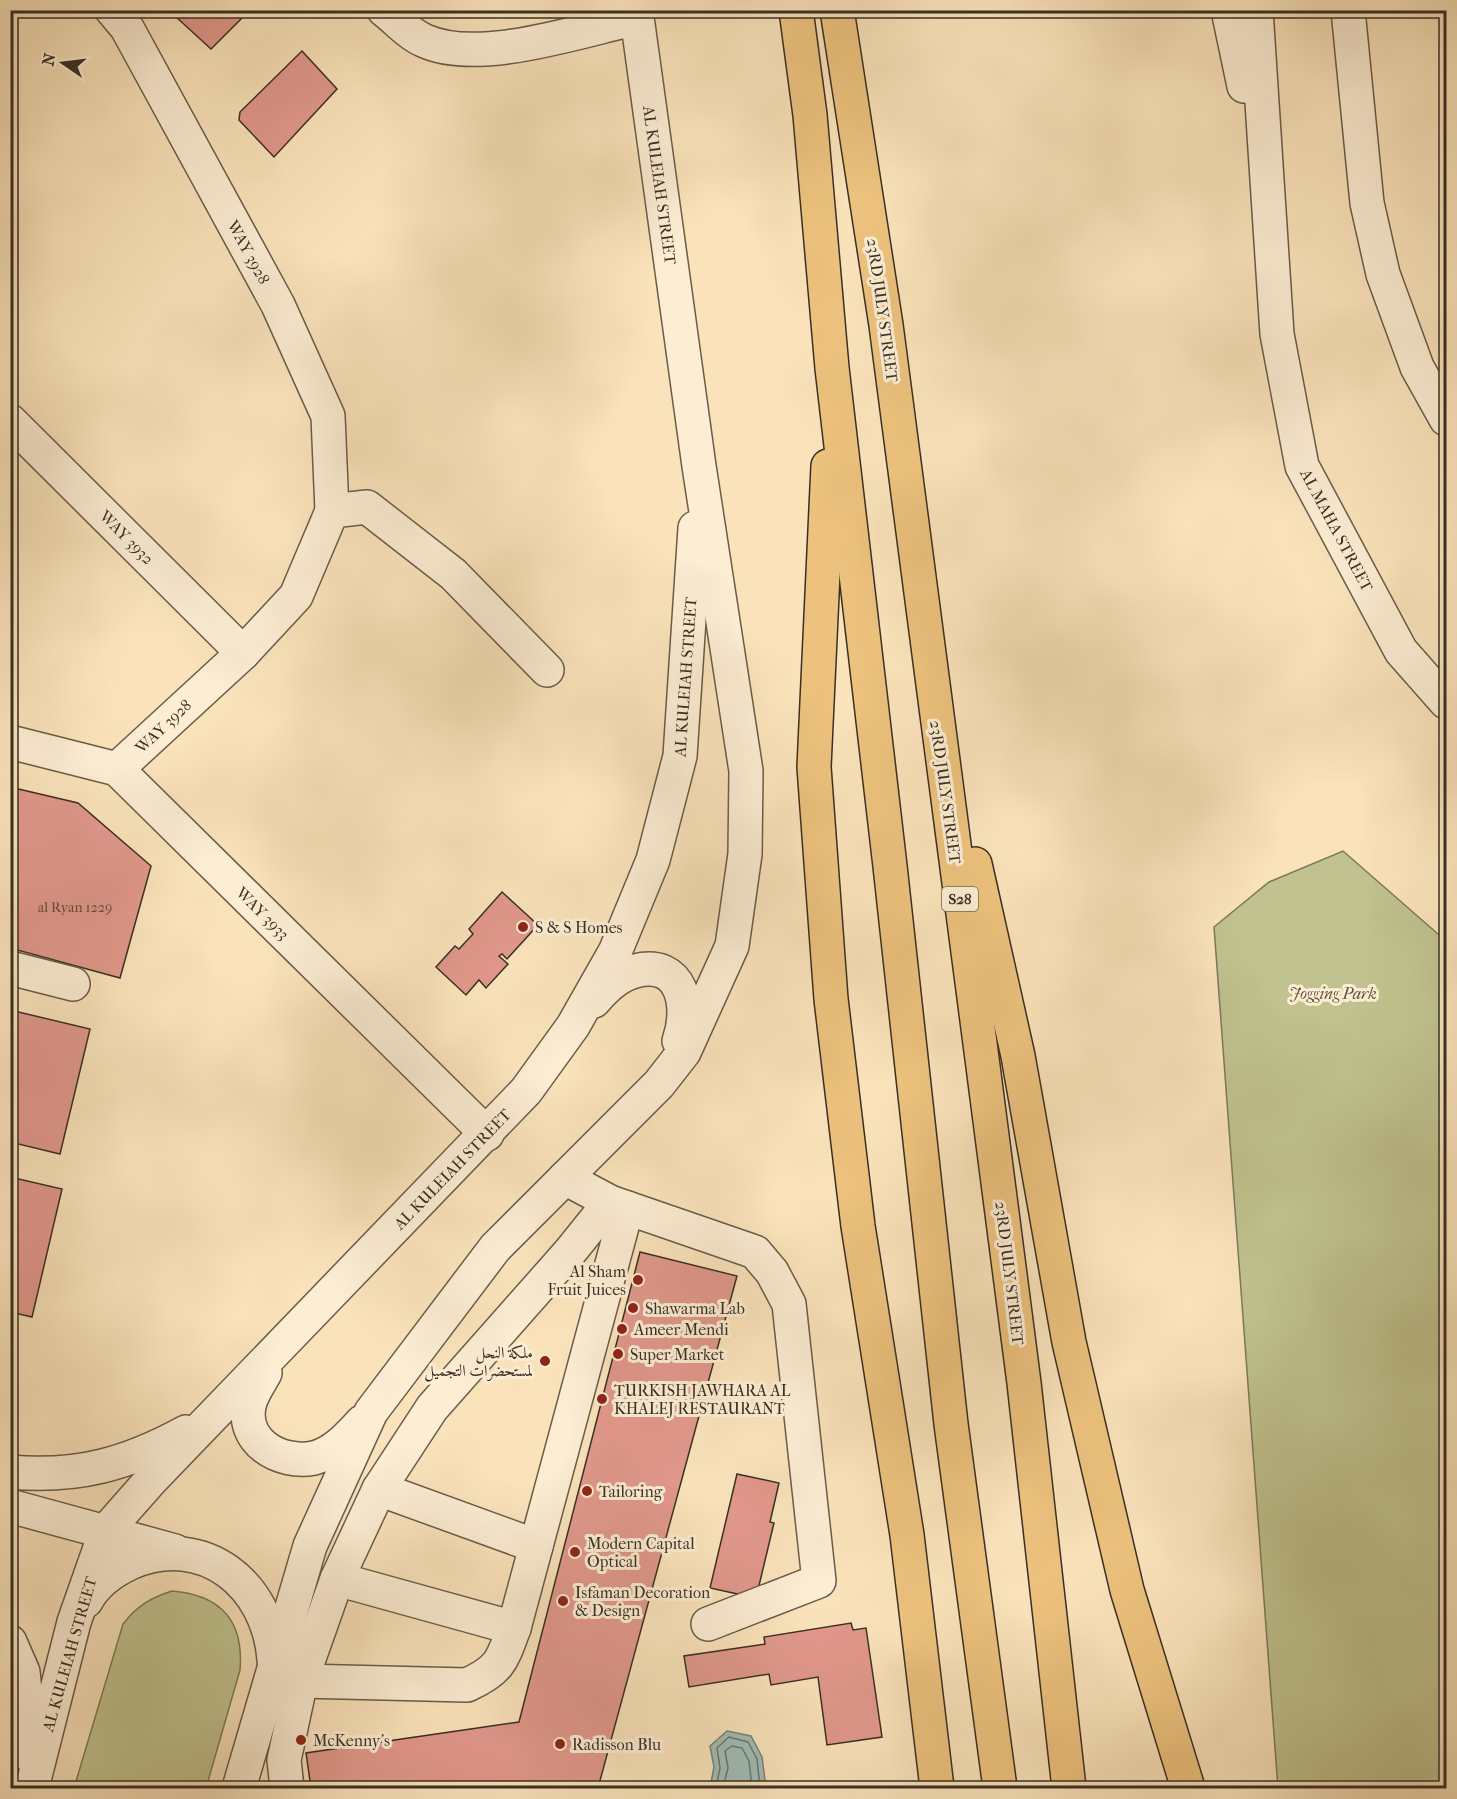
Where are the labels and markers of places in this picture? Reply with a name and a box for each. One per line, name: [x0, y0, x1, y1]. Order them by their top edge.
place label: S & S Homes: [535, 918, 623, 937]
marker: S & S Homes: [516, 920, 530, 934]
place label: Al Sham Fruit Juices: [547, 1262, 627, 1299]
marker: Al Sham Fruit Juices: [631, 1273, 645, 1287]
place label: Shawarma Lab: [645, 1299, 745, 1318]
marker: Shawarma Lab: [626, 1301, 640, 1315]
place label: Ameer Mendi: [633, 1320, 729, 1339]
marker: Ameer Mendi: [615, 1322, 629, 1336]
place label: ملكة النحل لمستحضرات التجميل: [424, 1343, 533, 1382]
place label: Super Market: [630, 1345, 725, 1364]
marker: Super Market: [611, 1347, 625, 1361]
marker: ملكة النحل لمستحضرات التجميل: [538, 1354, 552, 1368]
place label: TURKISH JAWHARA AL KHALEJ RESTAURANT: [614, 1381, 791, 1418]
marker: TURKISH JAWHARA AL KHALEJ RESTAURANT: [595, 1392, 609, 1406]
place label: Tailoring: [599, 1482, 663, 1501]
marker: Tailoring: [580, 1484, 594, 1498]
place label: Modern Capital Optical: [587, 1534, 695, 1571]
marker: Modern Capital Optical: [568, 1545, 582, 1559]
place label: Isfaman Decoration & Design: [575, 1583, 711, 1620]
marker: Isfaman Decoration & Design: [556, 1594, 570, 1608]
place label: McKenny's: [313, 1731, 390, 1750]
marker: McKenny's: [294, 1733, 308, 1747]
place label: Radisson Blu: [572, 1735, 661, 1754]
marker: Radisson Blu: [553, 1737, 567, 1751]

